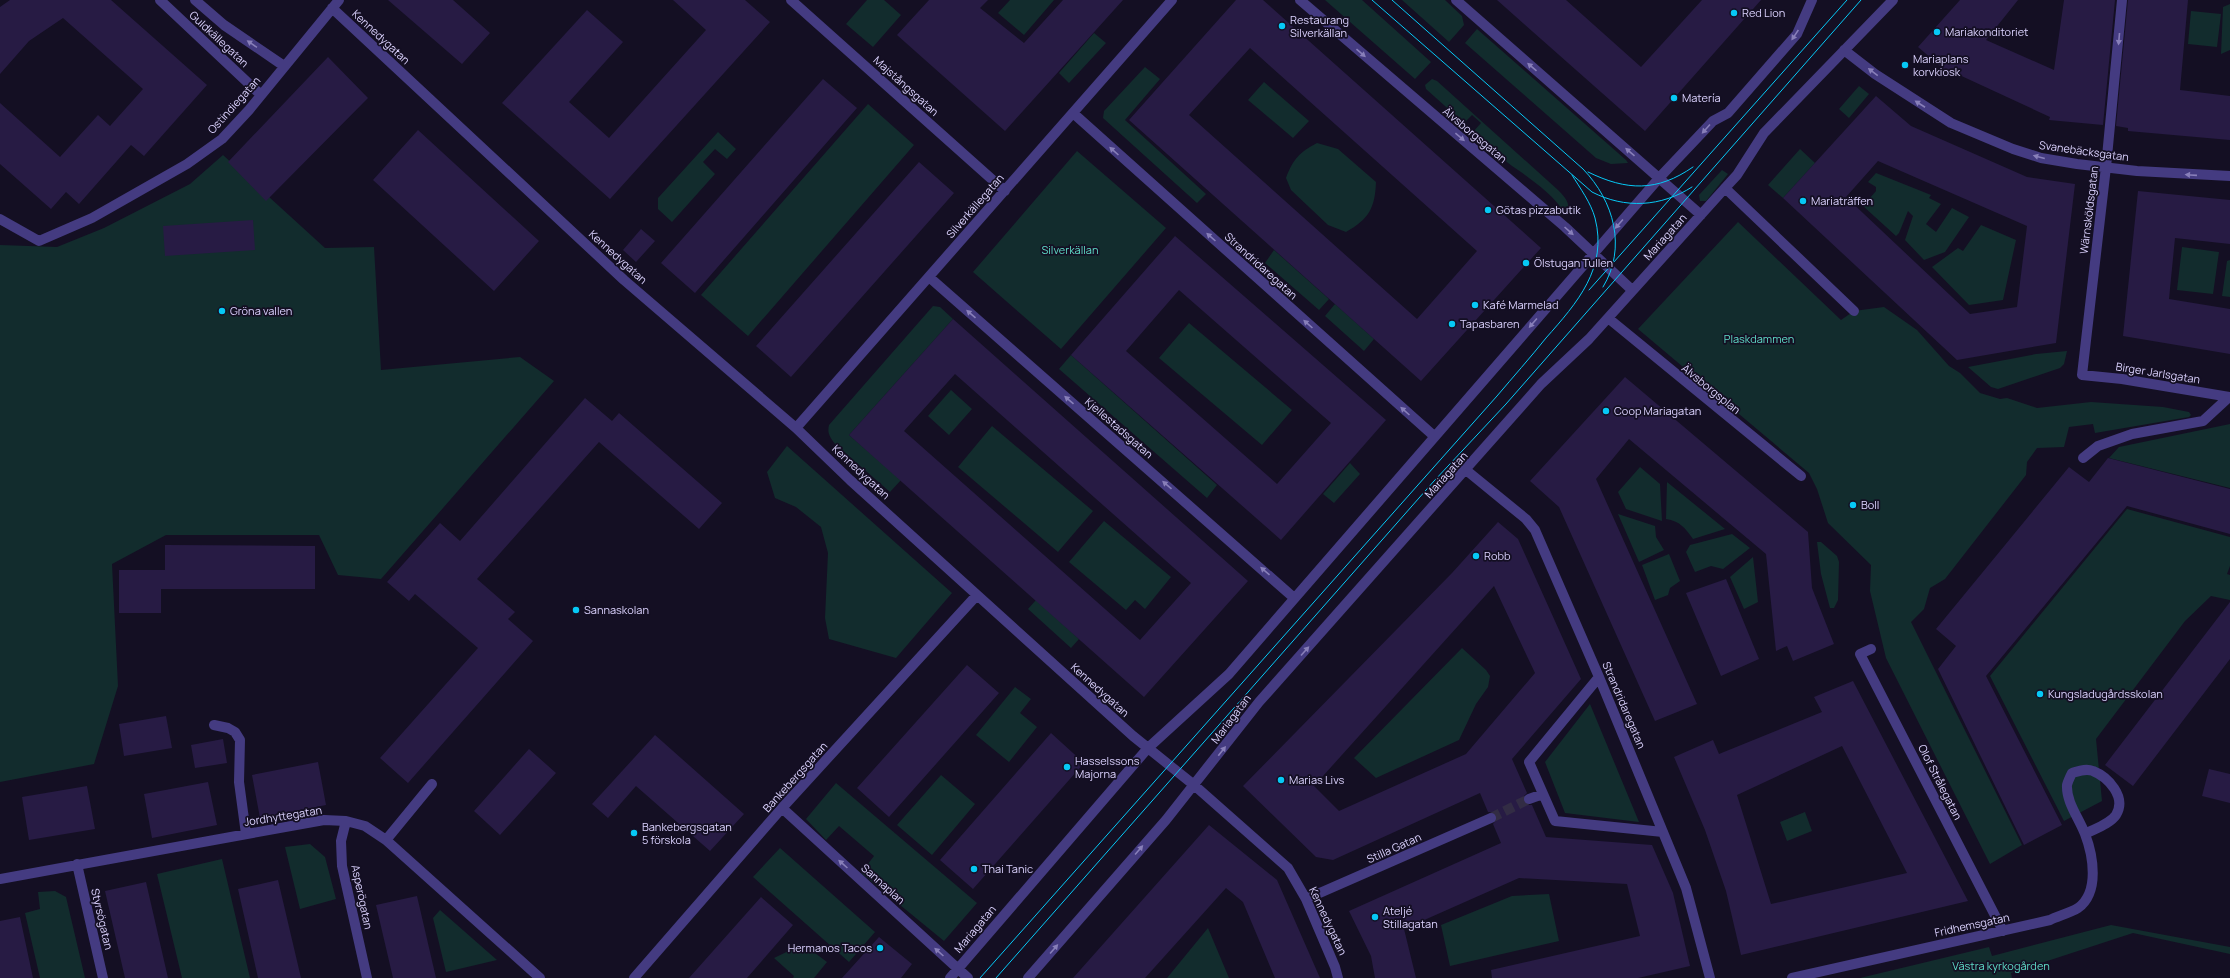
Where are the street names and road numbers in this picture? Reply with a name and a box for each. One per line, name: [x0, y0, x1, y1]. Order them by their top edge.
street label: Kennedygatan: [349, 6, 413, 67]
street label: Guldkällegatan: [186, 7, 252, 70]
street label: Majstångsgatan: [871, 52, 942, 119]
street label: Ostindiegatan: [204, 73, 263, 137]
street label: Älvsborgsgatan: [1440, 103, 1511, 166]
street label: Svanebäcksgatan: [2038, 137, 2130, 164]
street label: Wärnsköldsgatan: [2076, 165, 2101, 255]
street label: Silverkällegatan: [943, 170, 1007, 241]
street label: Mariagatan: [1640, 210, 1690, 263]
street label: Kennedygatan: [586, 226, 651, 287]
street label: Strandridaregatan: [1222, 229, 1301, 302]
street label: Birger Jarlsgatan: [2115, 358, 2201, 387]
street label: Älvsborgsplan: [1679, 360, 1744, 417]
street label: Kjellestadsgatan: [1082, 394, 1157, 461]
street label: Kennedygatan: [829, 441, 893, 502]
street label: Mariagatan: [1421, 448, 1471, 501]
street label: Kennedygatan: [1068, 659, 1133, 720]
street label: Strandridaregatan: [1599, 659, 1650, 751]
street label: Mariagatan: [1207, 691, 1254, 746]
street label: Bankebergsgatan: [759, 738, 830, 815]
street label: Olof Strålegatan: [1915, 741, 1966, 822]
street label: Jordhyttegatan: [243, 802, 323, 829]
street label: Stilla Gatan: [1364, 829, 1423, 866]
street label: Sannaplan: [858, 860, 908, 907]
street label: Asperögatan: [348, 863, 377, 931]
street label: Kennedygatan: [1306, 884, 1351, 957]
street label: Styrsögatan: [88, 887, 117, 951]
street label: Mariagatan: [950, 902, 999, 956]
street label: Fridhemsgatan: [1933, 909, 2011, 940]

